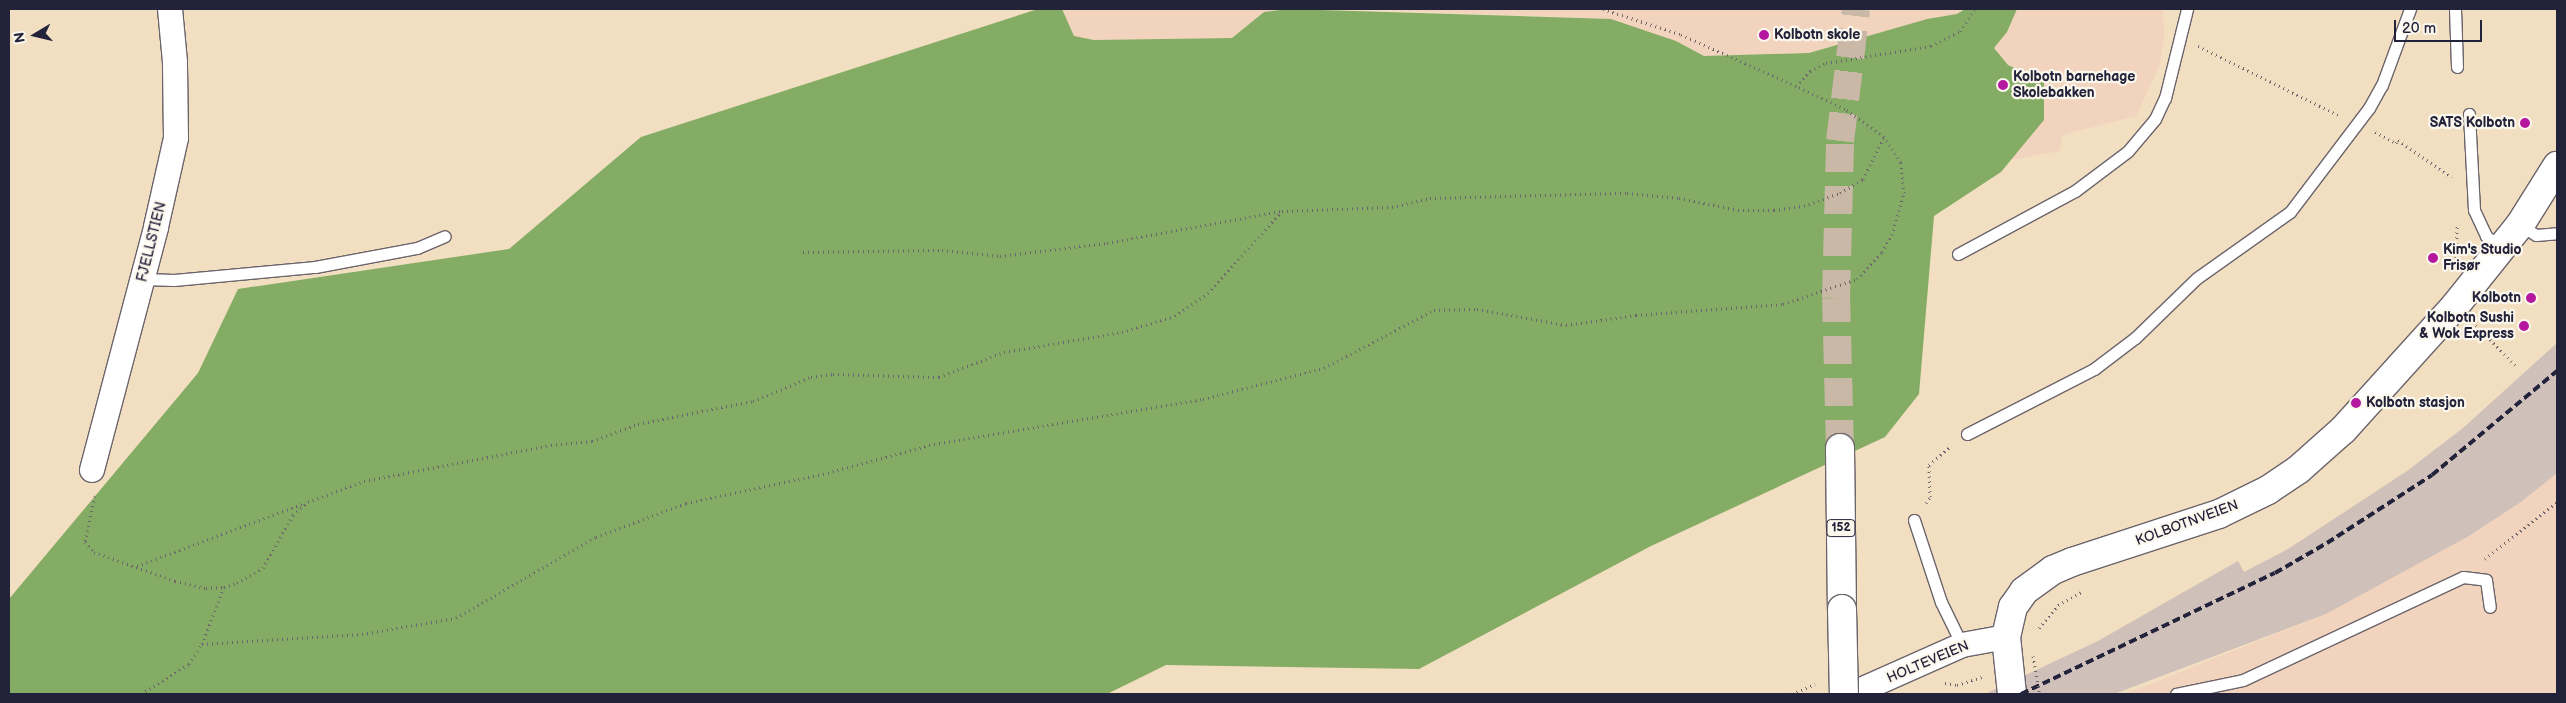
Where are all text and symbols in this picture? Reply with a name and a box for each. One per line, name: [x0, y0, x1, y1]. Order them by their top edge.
north arrow: [10, 10, 60, 60]
scale bar: [2396, 10, 2484, 42]
text: 20 m: [2402, 19, 2436, 38]
place label: Kolbotn skole: [1774, 27, 1860, 43]
marker: Kolbotn skole: [1758, 29, 1770, 41]
text: N: [10, 31, 29, 44]
place label: Kolbotn barnehage Skolebakken: [2013, 69, 2135, 102]
marker: Kolbotn barnehage Skolebakken: [1997, 79, 2009, 91]
place label: SATS Kolbotn: [2430, 115, 2515, 131]
marker: SATS Kolbotn: [2519, 117, 2531, 129]
street label: FJELLSTIEN: [134, 200, 170, 284]
place label: Kim's Studio Frisør: [2443, 242, 2521, 274]
marker: Kim's Studio Frisør: [2427, 252, 2439, 264]
place label: Kolbotn: [2472, 290, 2521, 306]
marker: Kolbotn: [2525, 292, 2537, 304]
place label: Kolbotn Sushi & Wok Express: [2419, 310, 2514, 342]
marker: Kolbotn Sushi & Wok Express: [2518, 320, 2530, 332]
place label: Kolbotn stasjon: [2366, 395, 2465, 411]
marker: Kolbotn stasjon: [2350, 397, 2362, 409]
street label: KOLBOTNVEIEN: [2133, 497, 2241, 549]
road number: 152: [1826, 518, 1856, 538]
street label: HOLTEVEIEN: [1885, 637, 1971, 687]

